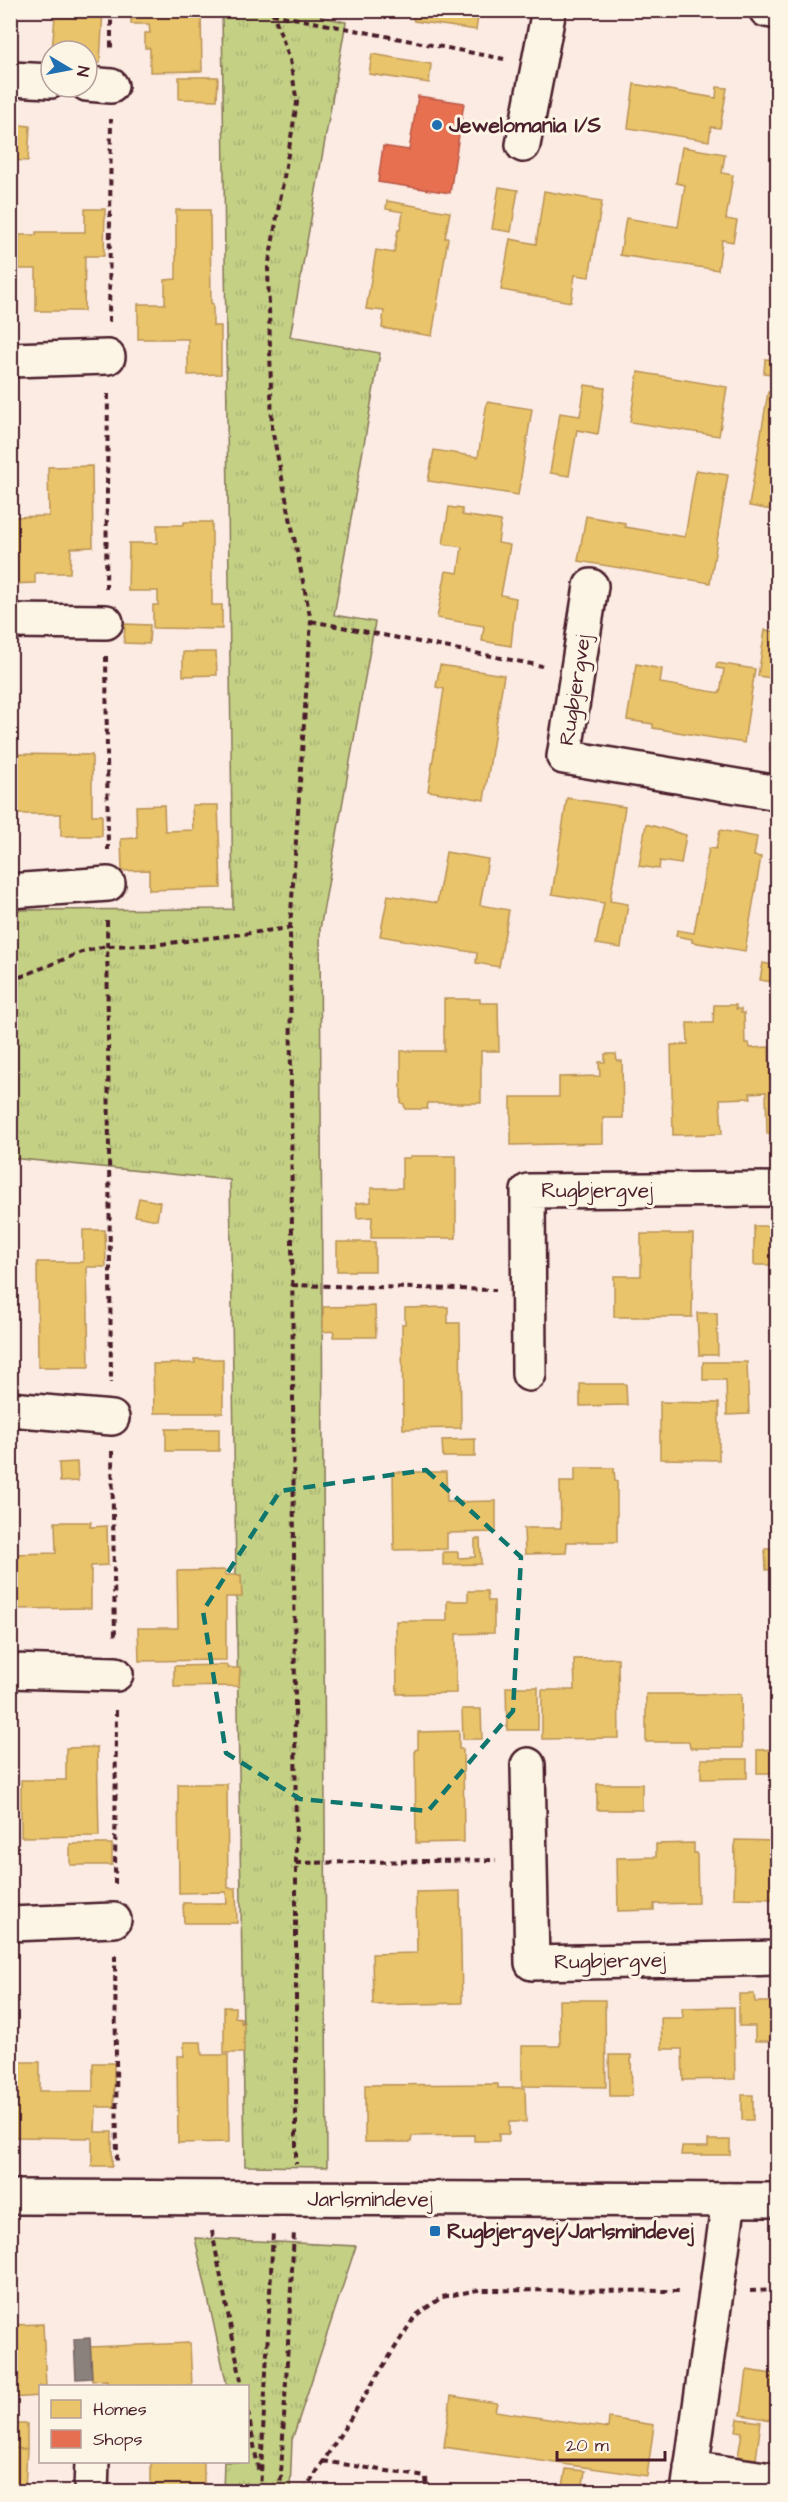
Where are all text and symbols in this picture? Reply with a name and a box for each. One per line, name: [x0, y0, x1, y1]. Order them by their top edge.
north arrow: [39, 39, 99, 99]
text: N: [71, 65, 94, 78]
place label: Jewelomania I/S: [448, 111, 601, 140]
marker: Jewelomania I/S: [430, 118, 444, 132]
street label: Rugbjergvej: [552, 632, 600, 748]
street label: Rugbjergvej: [541, 1176, 653, 1207]
street label: Rugbjergvej: [554, 1946, 666, 1978]
street label: Jarlsmindevej: [307, 2185, 433, 2214]
place label: Rugbjergvej/Jarlsmindevej: [447, 2217, 694, 2248]
marker: Rugbjergvej/Jarlsmindevej: [428, 2224, 442, 2238]
legend: [39, 2385, 249, 2463]
text: Homes: [93, 2397, 147, 2422]
scale bar: [557, 2424, 665, 2462]
text: Shops: [93, 2427, 143, 2452]
text: 20 m: [566, 2433, 609, 2458]

